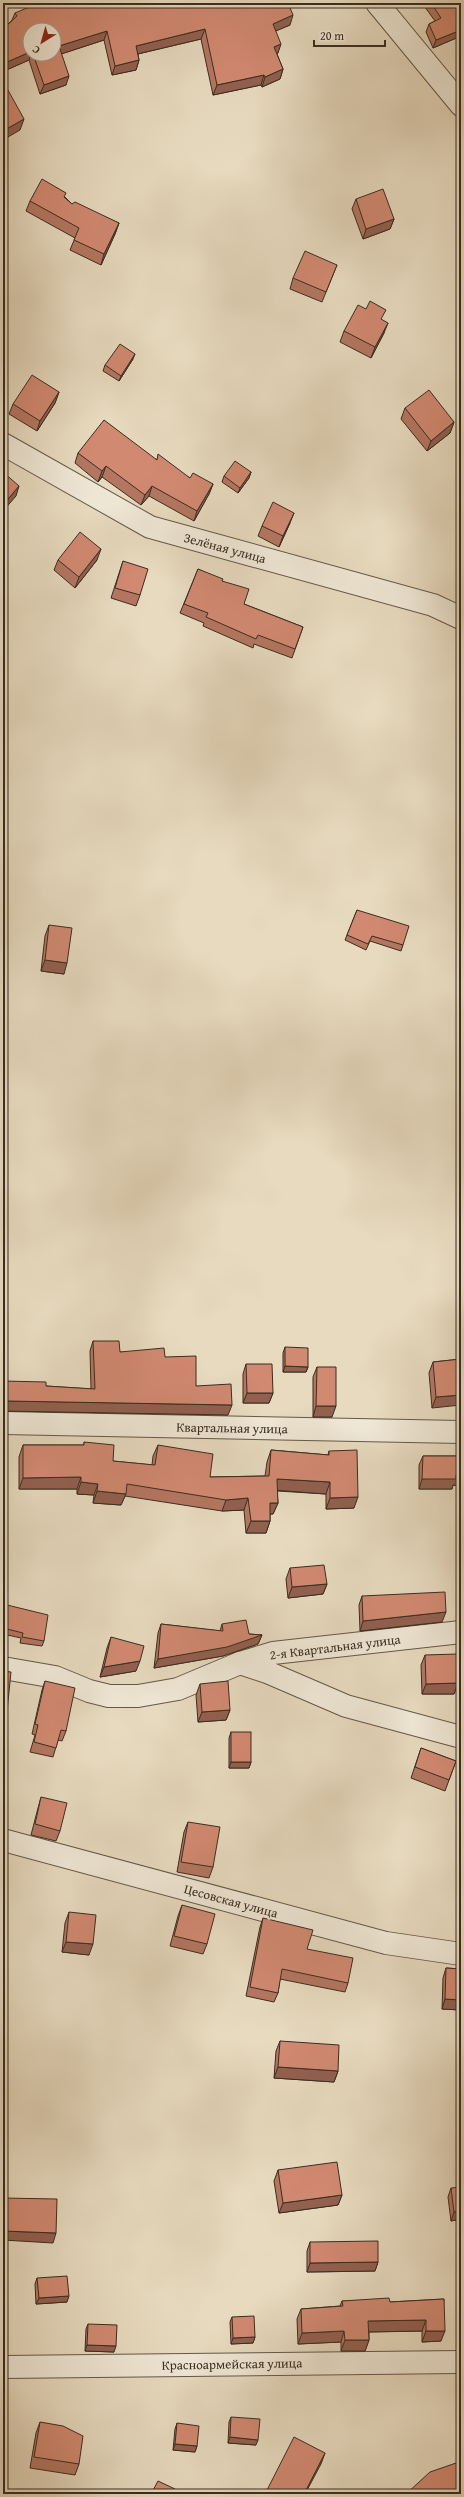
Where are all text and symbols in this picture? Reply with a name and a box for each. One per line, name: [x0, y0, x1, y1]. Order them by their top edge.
north arrow: [22, 22, 62, 62]
scale bar: [314, 22, 385, 48]
text: 20 m: [320, 27, 344, 44]
text: С: [29, 42, 43, 58]
street label: Зелёная улица: [182, 528, 269, 568]
street label: Квартальная улица: [176, 1418, 289, 1438]
street label: 2-я Квартальная улица: [268, 1629, 402, 1664]
street label: Цесовская улица: [182, 1879, 281, 1923]
street label: Красноармейская улица: [161, 2353, 303, 2375]

